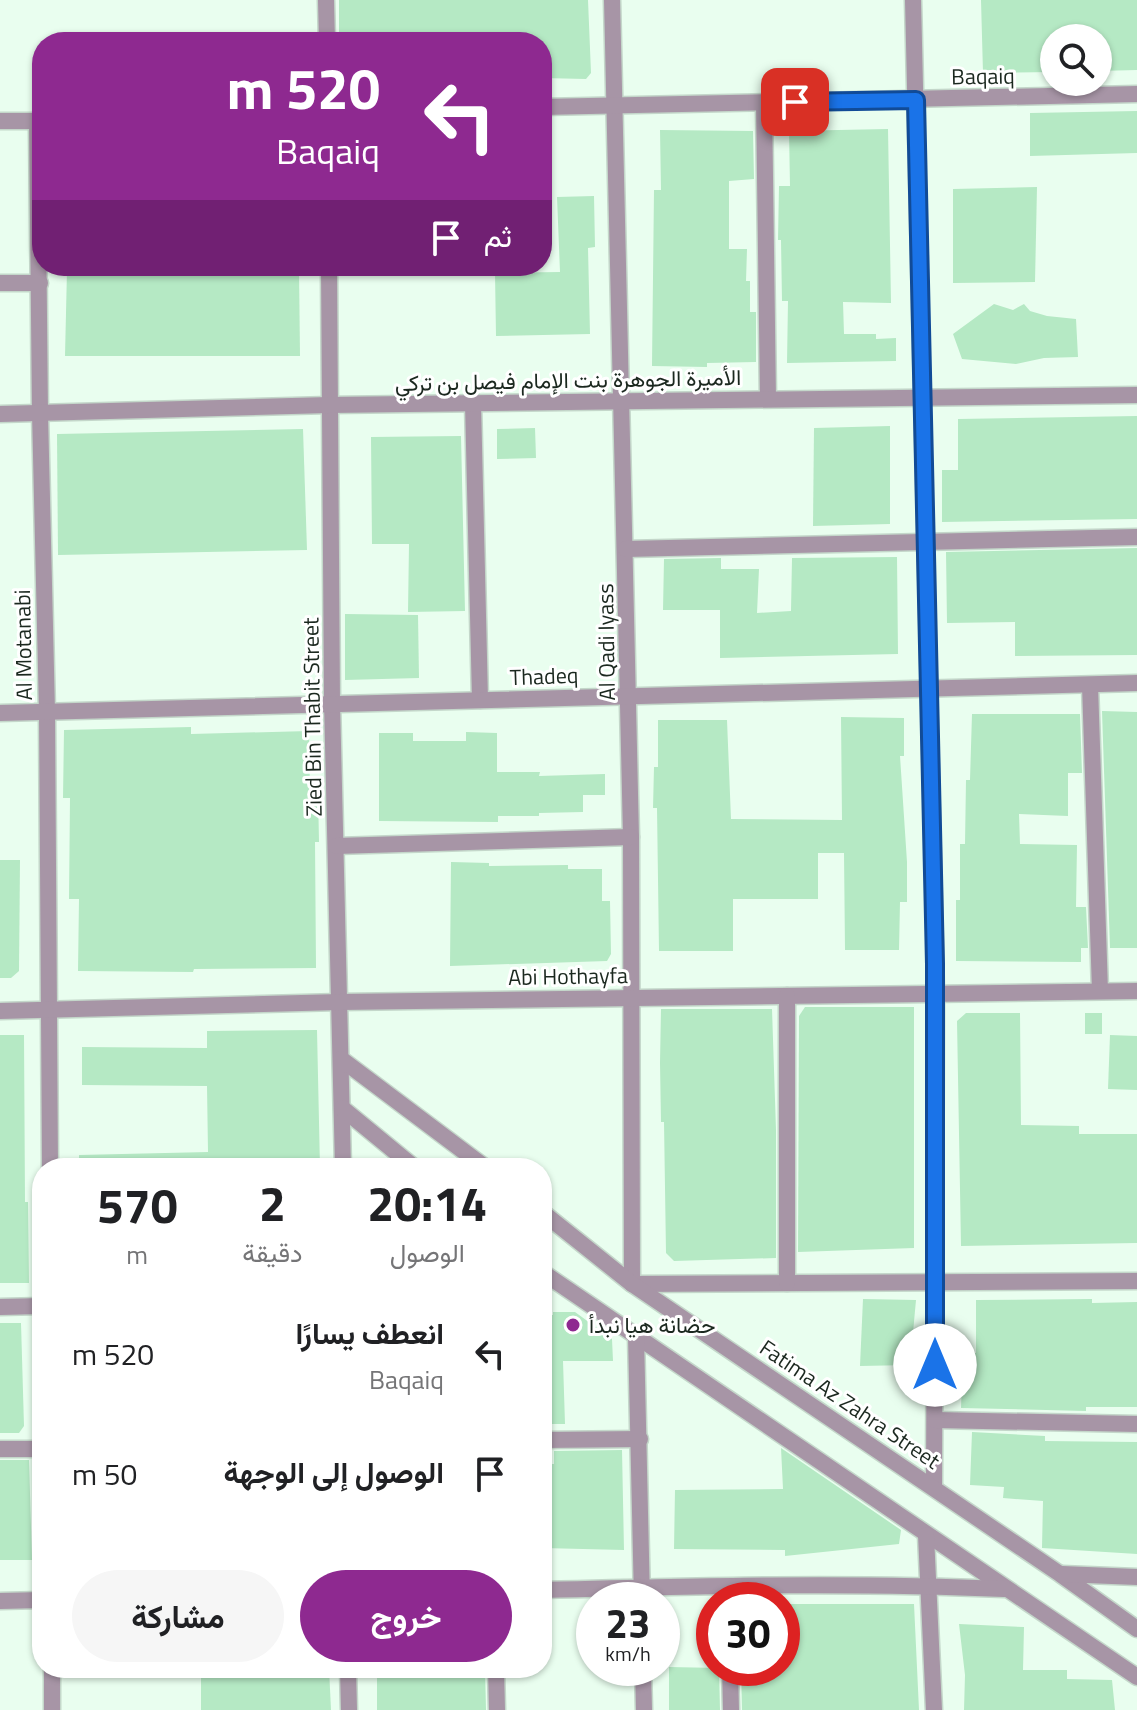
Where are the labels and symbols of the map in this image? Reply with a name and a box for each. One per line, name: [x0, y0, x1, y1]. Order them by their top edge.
street label: Baqaiq: [951, 58, 1015, 94]
pin: [761, 68, 829, 136]
street label: الأميرة الجوهرة بنت الإمام فيصل بن تركي: [394, 360, 742, 402]
street label: Al Qadi Iyass: [588, 583, 624, 701]
street label: Al Motanabi: [5, 589, 41, 701]
street label: Zied Bin Thabit Street: [293, 617, 331, 817]
street label: Thadeq: [509, 658, 579, 694]
street label: Abi Hothayfa: [508, 958, 628, 994]
place label: حضانة هيا نبدأ: [589, 1308, 716, 1342]
marker: حضانة هيا نبدأ: [564, 1316, 582, 1334]
position arrow: [893, 1323, 977, 1407]
street label: Fatima Az Zahra Street: [753, 1331, 947, 1477]
speed limit sign: 30: [696, 1582, 800, 1686]

